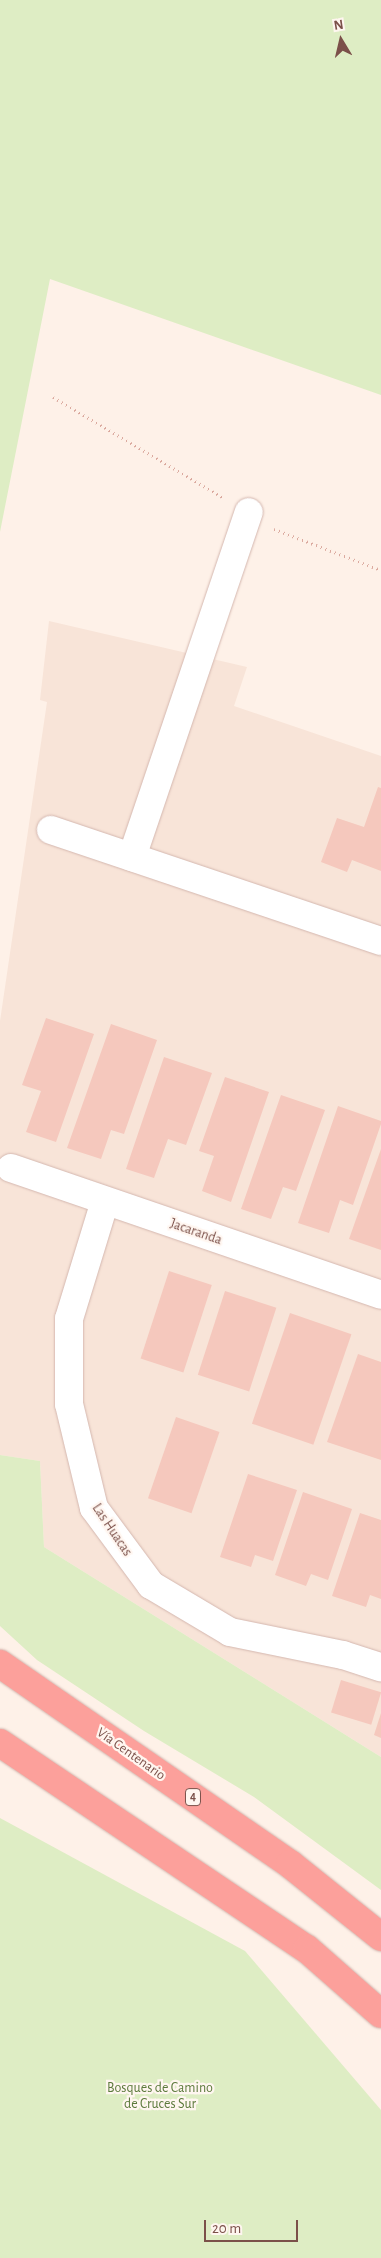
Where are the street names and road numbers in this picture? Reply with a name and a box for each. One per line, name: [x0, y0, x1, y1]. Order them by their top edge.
street label: Jacaranda: [168, 1215, 224, 1249]
street label: Las Huacas: [88, 1501, 136, 1559]
street label: Vía Centenario: [93, 1724, 169, 1784]
road number: 4: [184, 1788, 202, 1806]

